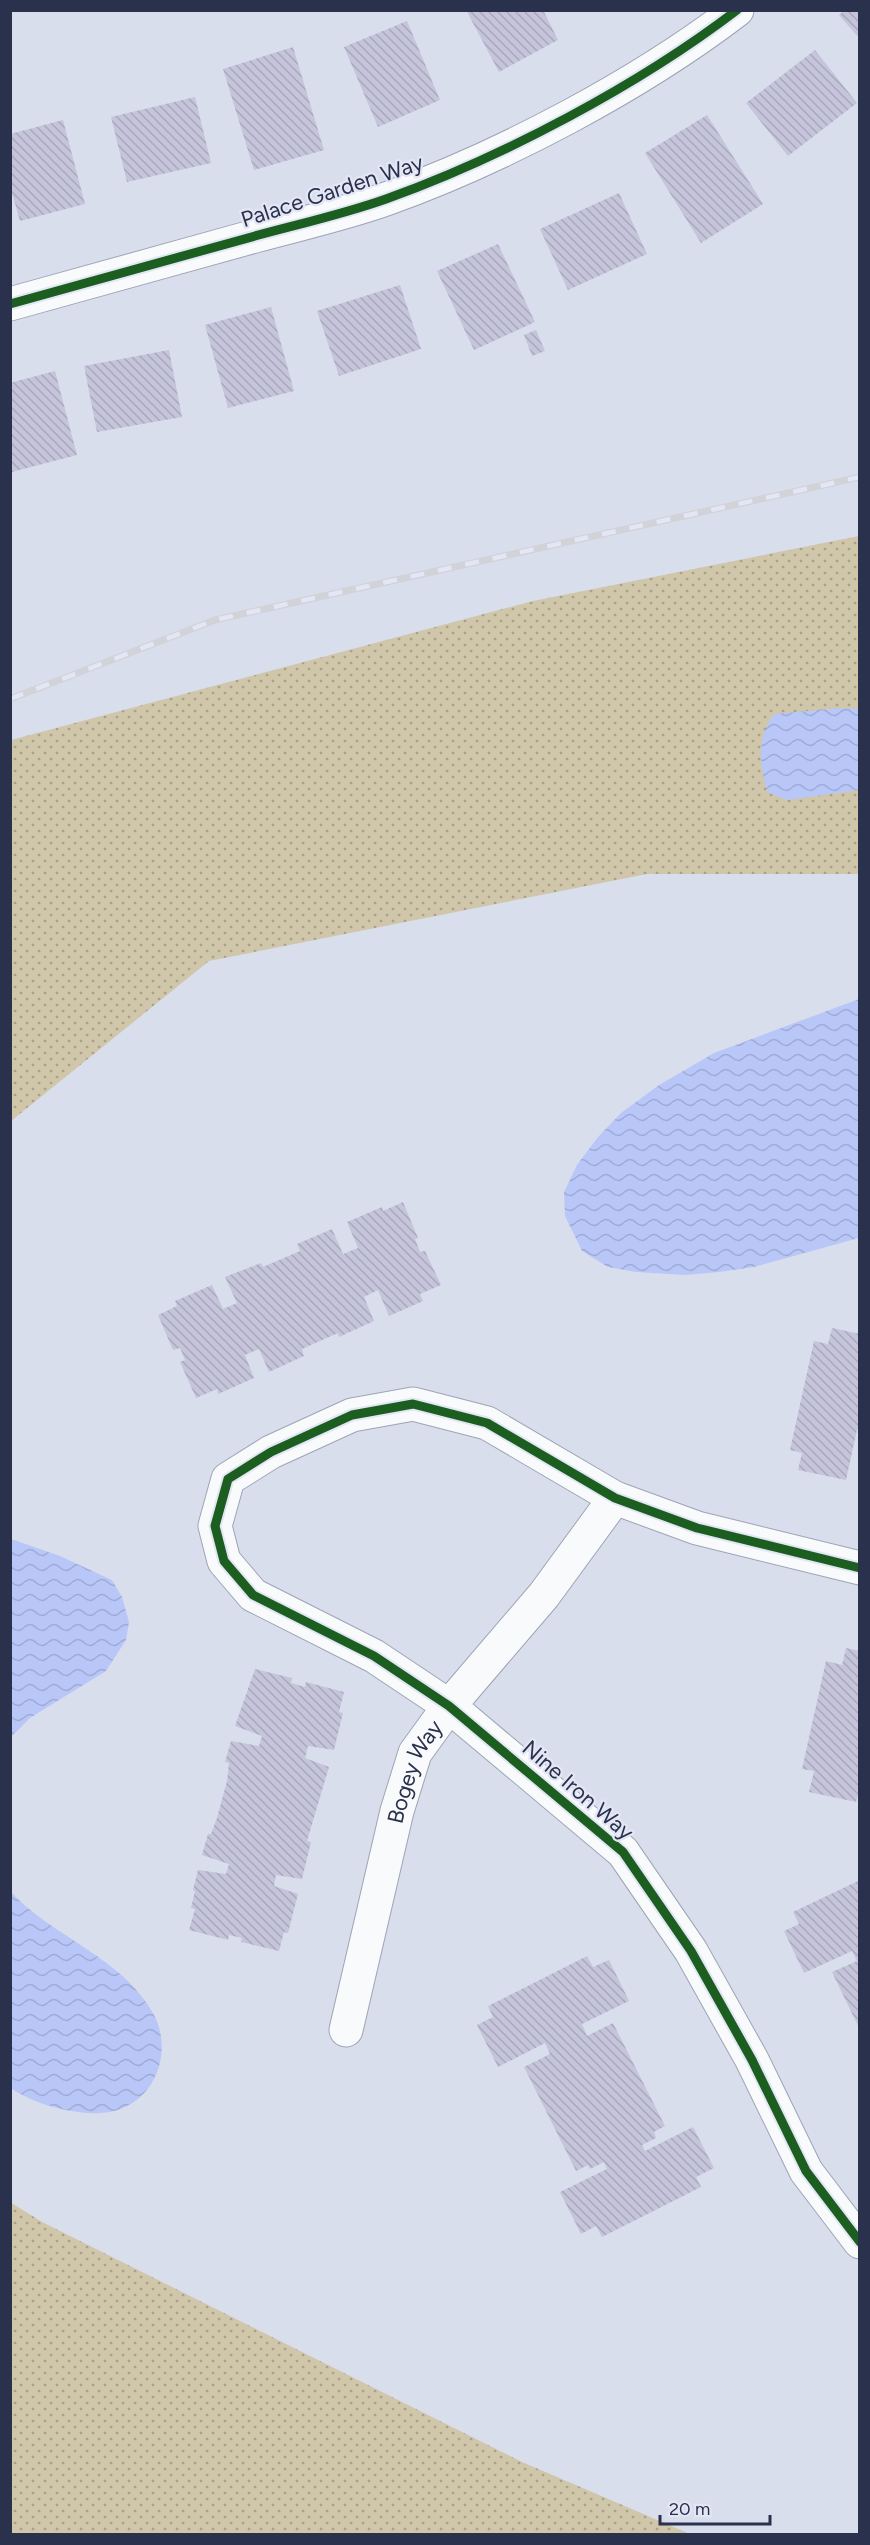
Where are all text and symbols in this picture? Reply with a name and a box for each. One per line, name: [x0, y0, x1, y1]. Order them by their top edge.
street label: Palace Garden Way: [237, 149, 427, 233]
street label: Bogey Way: [381, 1714, 448, 1826]
street label: Nine Iron Way: [517, 1734, 639, 1846]
scale bar: [660, 2488, 770, 2526]
text: 20 m: [669, 2498, 710, 2520]

